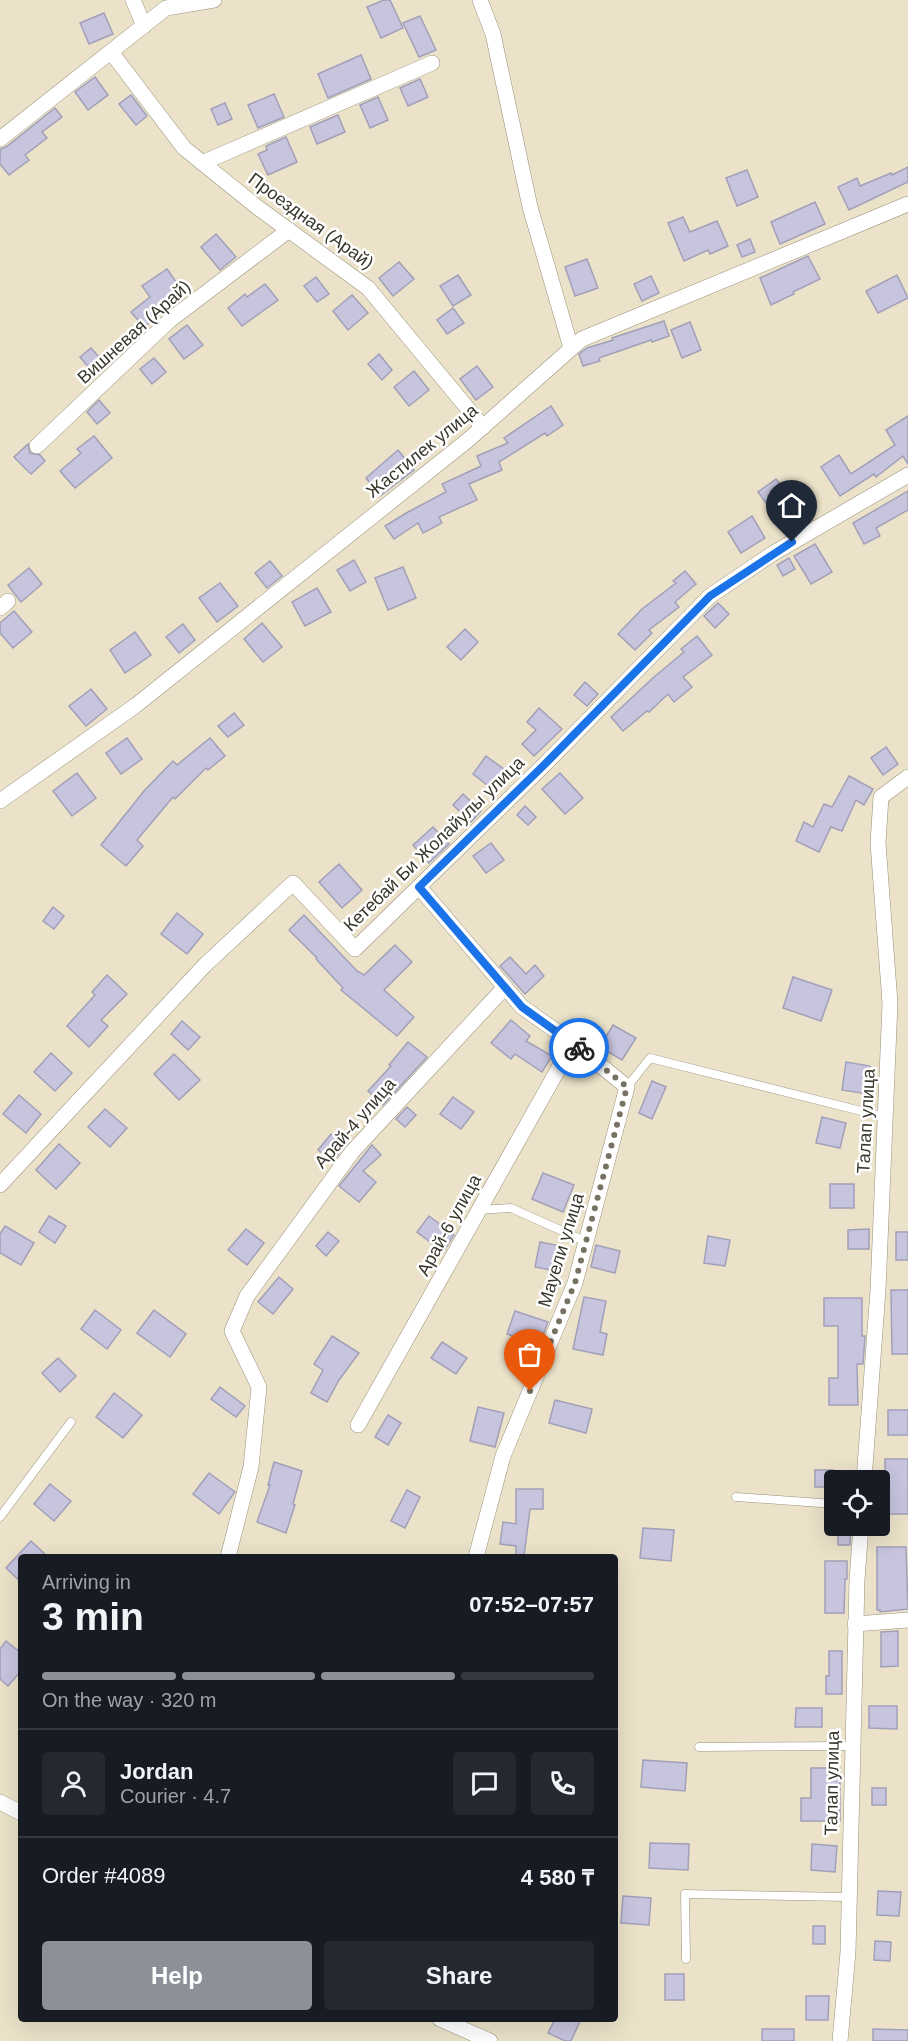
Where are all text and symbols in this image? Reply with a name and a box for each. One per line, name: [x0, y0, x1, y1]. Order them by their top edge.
street label: Проездная (Арай): [245, 169, 377, 273]
street label: Вишневая (Арай): [74, 276, 194, 388]
street label: Жастилек улица: [362, 399, 482, 502]
pin: [766, 480, 817, 542]
icon: home: [775, 489, 808, 522]
street label: Кетебай Би Жолайулы улица: [340, 752, 529, 935]
courier: [549, 1018, 609, 1078]
icon: bike: [563, 1032, 596, 1065]
street label: Талап улица: [853, 1067, 879, 1174]
street label: Арай-4 улица: [311, 1073, 400, 1172]
street label: Арай-6 улица: [413, 1170, 486, 1279]
street label: Мауели улица: [534, 1190, 588, 1309]
pin: [504, 1329, 555, 1391]
icon: bag: [513, 1338, 546, 1371]
map controls: [824, 1470, 890, 1536]
button: locate: [824, 1470, 890, 1536]
text: Arriving in: [42, 1571, 131, 1593]
text: 07:52–07:57: [469, 1592, 594, 1617]
text: 3 min: [42, 1595, 144, 1638]
text: On the way · 320 m: [42, 1689, 217, 1711]
street label: Талап улица: [821, 1729, 843, 1836]
button: person: [42, 1752, 105, 1815]
button: chat: [453, 1752, 516, 1815]
button: phone: [531, 1752, 594, 1815]
text: Jordan: [120, 1759, 193, 1784]
text: Courier · 4.7: [120, 1785, 231, 1807]
text: Order #4089: [42, 1863, 166, 1888]
text: 4 580 ₸: [521, 1865, 594, 1890]
button: Help: [42, 1941, 312, 2010]
button: Share: [324, 1941, 594, 2010]

